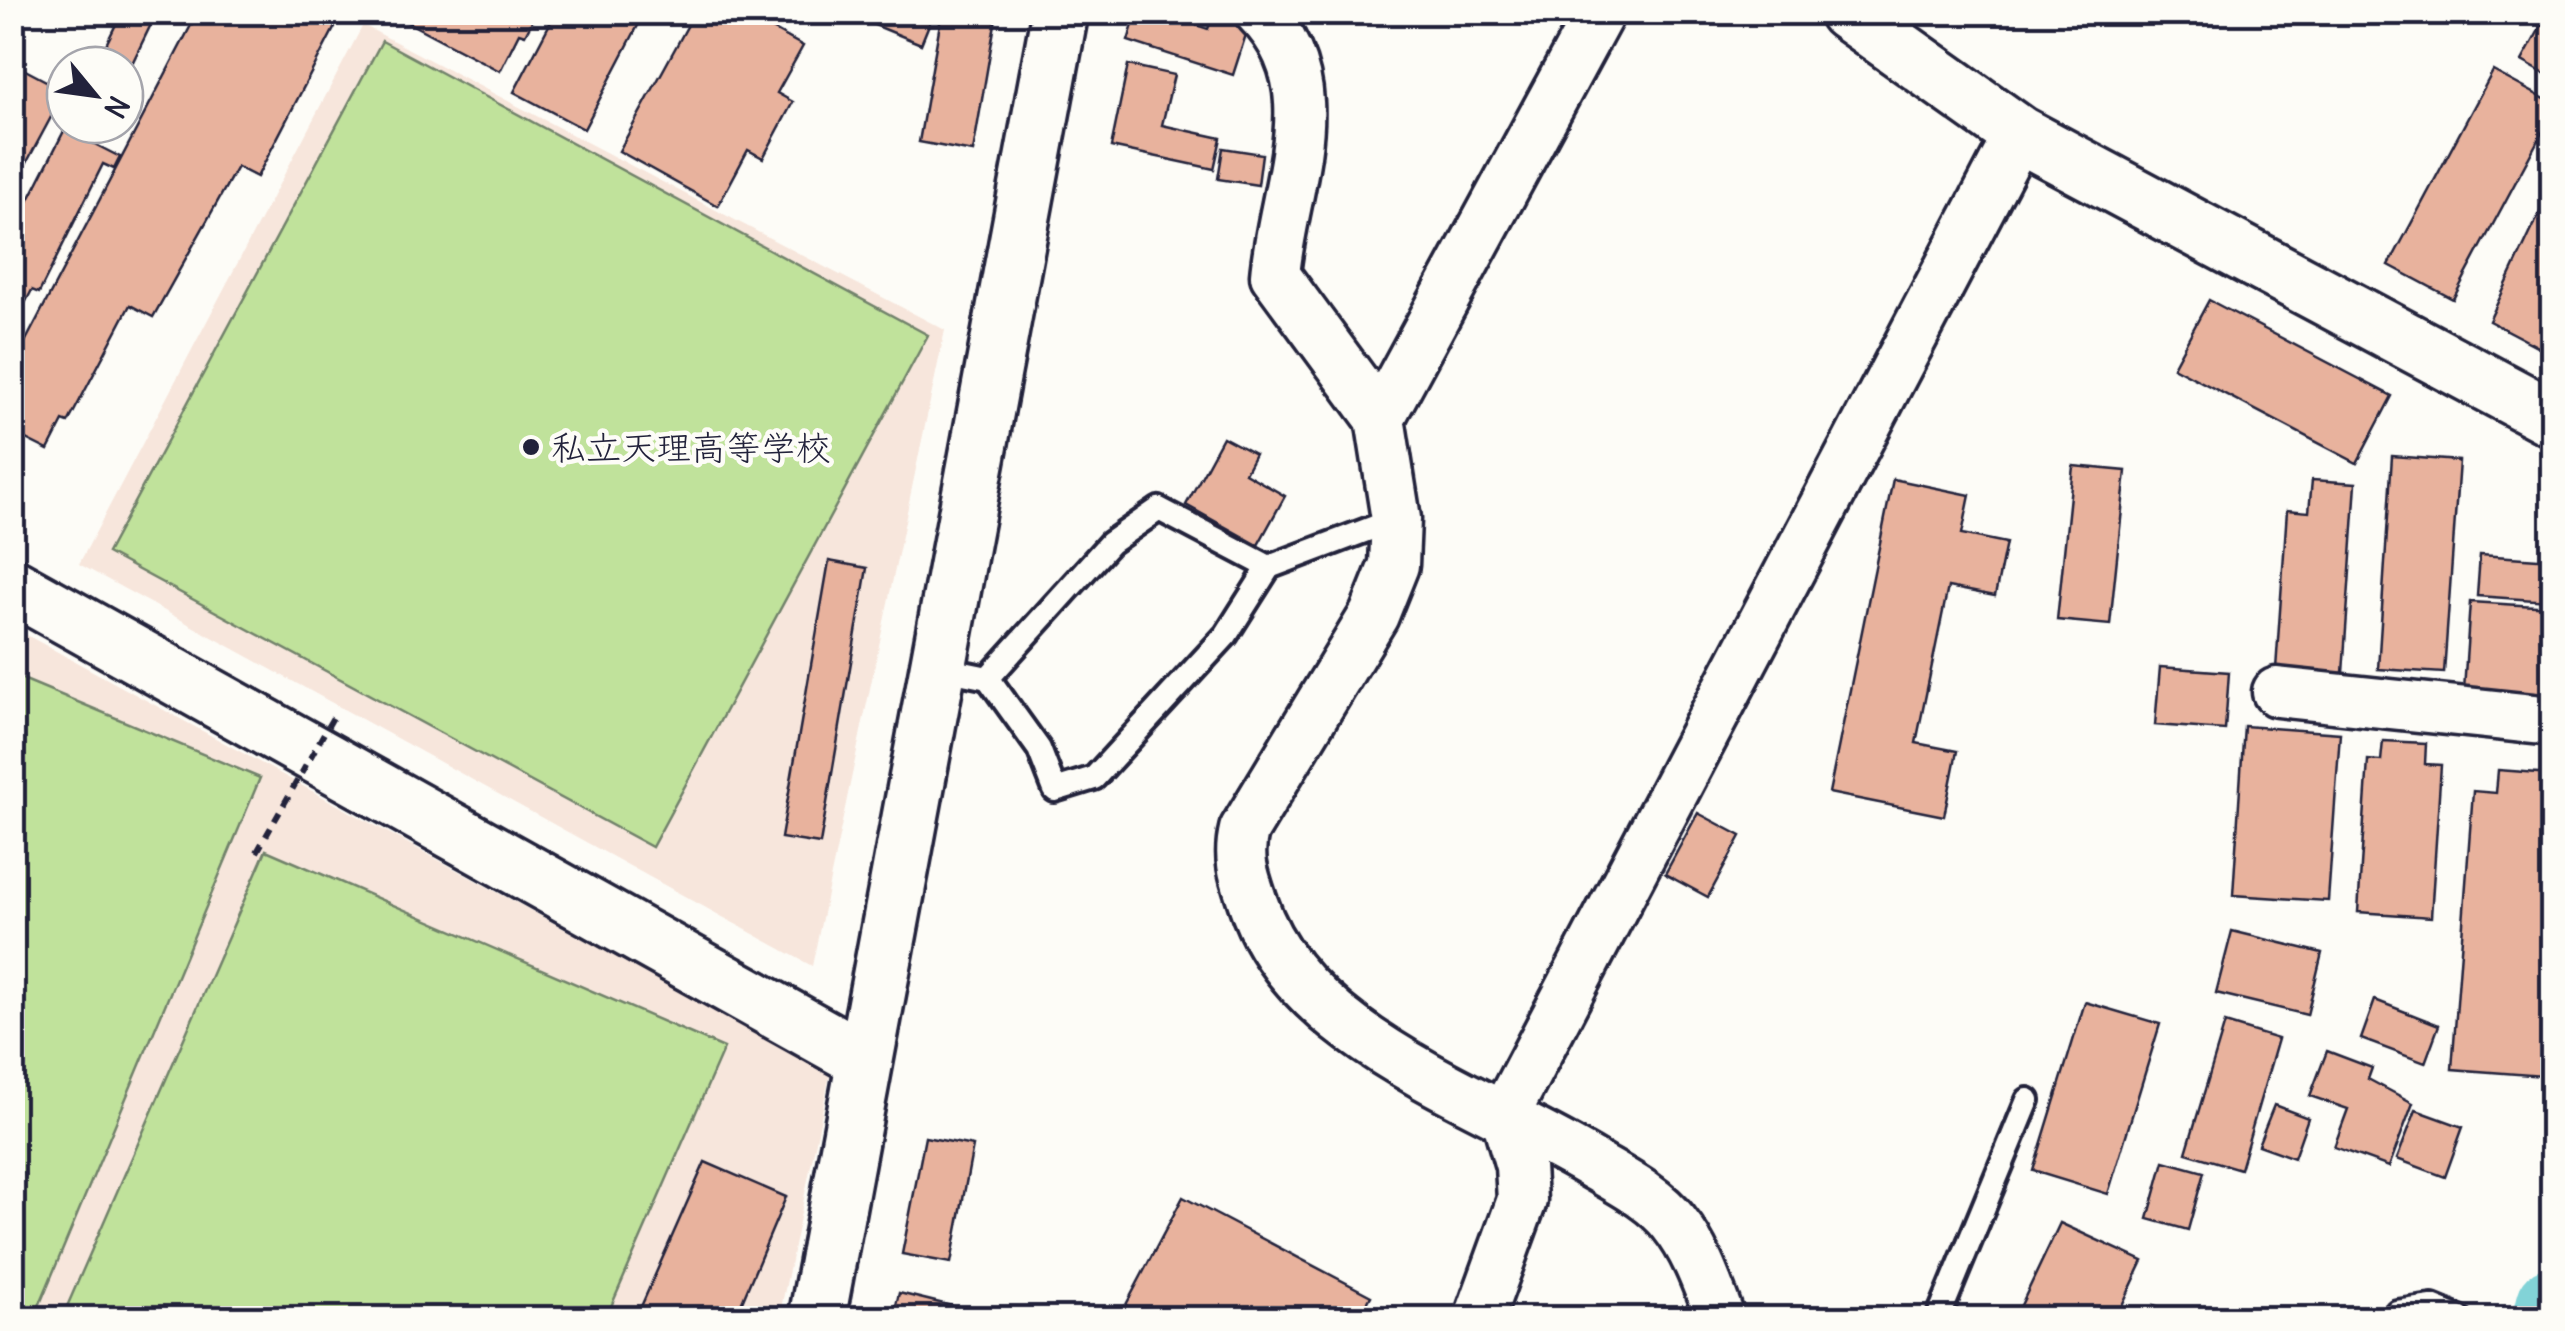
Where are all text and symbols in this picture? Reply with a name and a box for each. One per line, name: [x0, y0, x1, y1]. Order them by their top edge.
north arrow: [45, 45, 145, 145]
text: N: [96, 90, 137, 124]
place label: 私立天理高等学校: [551, 425, 831, 469]
marker: 私立天理高等学校: [520, 436, 542, 458]

